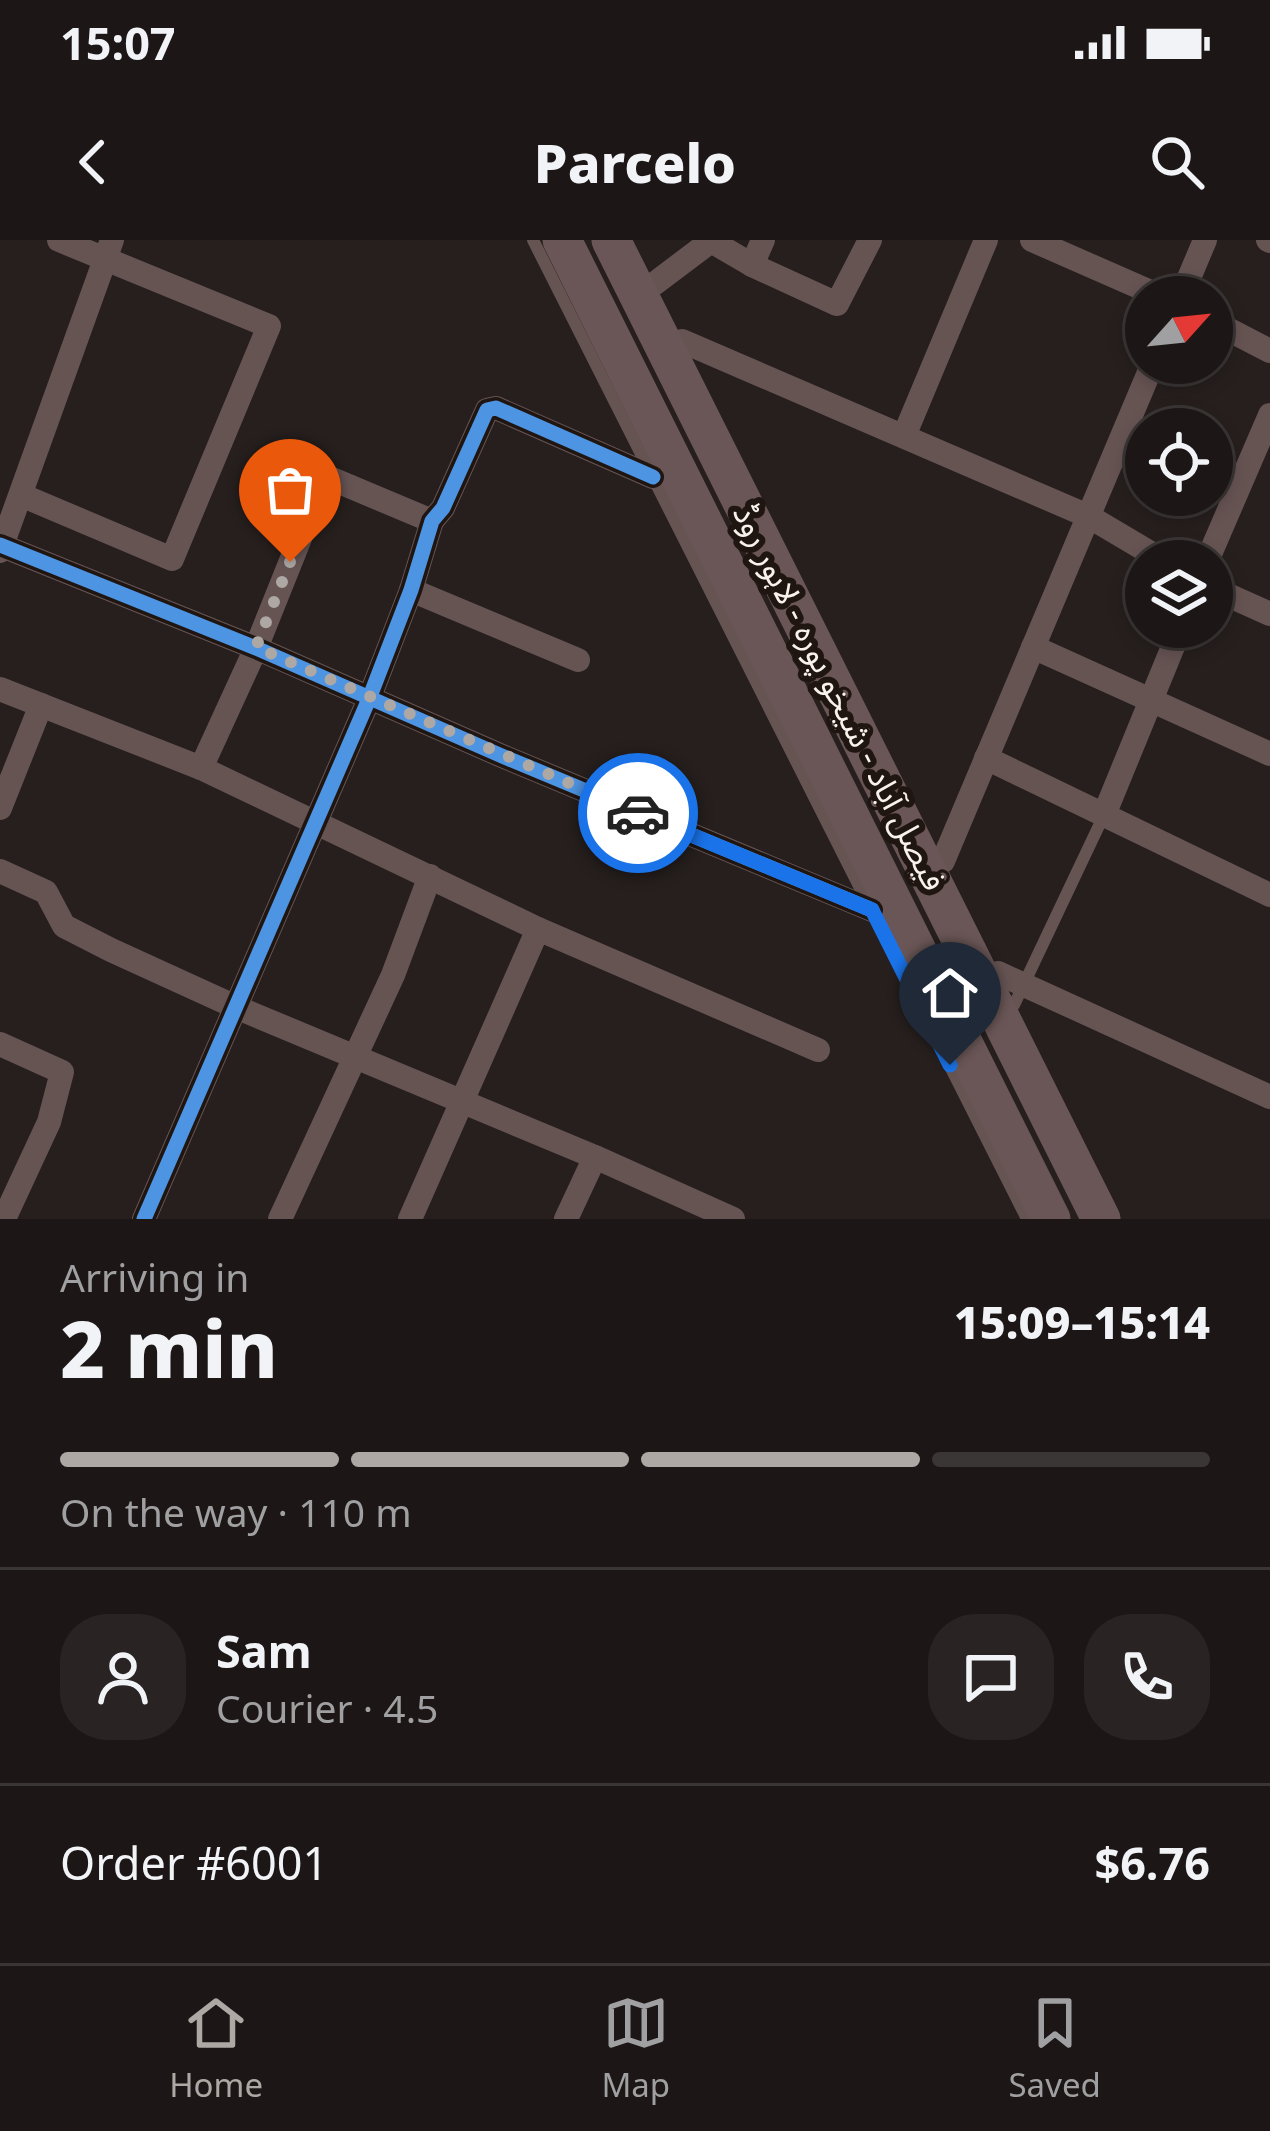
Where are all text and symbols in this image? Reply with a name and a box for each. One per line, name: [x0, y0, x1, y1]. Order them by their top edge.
text: 15:07: [60, 12, 176, 73]
text: Parcelo: [534, 125, 736, 199]
icon: back: [60, 129, 126, 195]
icon: search: [1144, 129, 1210, 195]
north arrow: [1125, 276, 1233, 384]
map controls: [1125, 276, 1233, 648]
button: locate: [1125, 408, 1233, 516]
pin: [239, 439, 341, 562]
icon: bag: [257, 457, 323, 523]
street label: فیصل آباد - شیخو پورہ - لاہور روڈ: [723, 496, 958, 898]
button: layers: [1125, 540, 1233, 648]
courier: [578, 753, 698, 873]
icon: car: [605, 780, 671, 846]
pin: [899, 942, 1001, 1065]
icon: home: [917, 960, 983, 1026]
text: Arriving in: [60, 1250, 249, 1303]
text: 15:09–15:14: [954, 1291, 1210, 1352]
text: 2 min: [60, 1295, 278, 1401]
text: On the way · 110 m: [60, 1485, 412, 1538]
button: person: [60, 1614, 186, 1740]
button: chat: [928, 1614, 1054, 1740]
button: phone: [1084, 1614, 1210, 1740]
text: Sam: [216, 1620, 312, 1681]
text: Courier · 4.5: [216, 1681, 438, 1734]
text: Order #6001: [60, 1832, 328, 1893]
text: $6.76: [1094, 1832, 1210, 1893]
tab: Home: [169, 1990, 263, 2107]
tab: Map: [601, 1990, 670, 2107]
tab: Saved: [1009, 1990, 1101, 2107]

